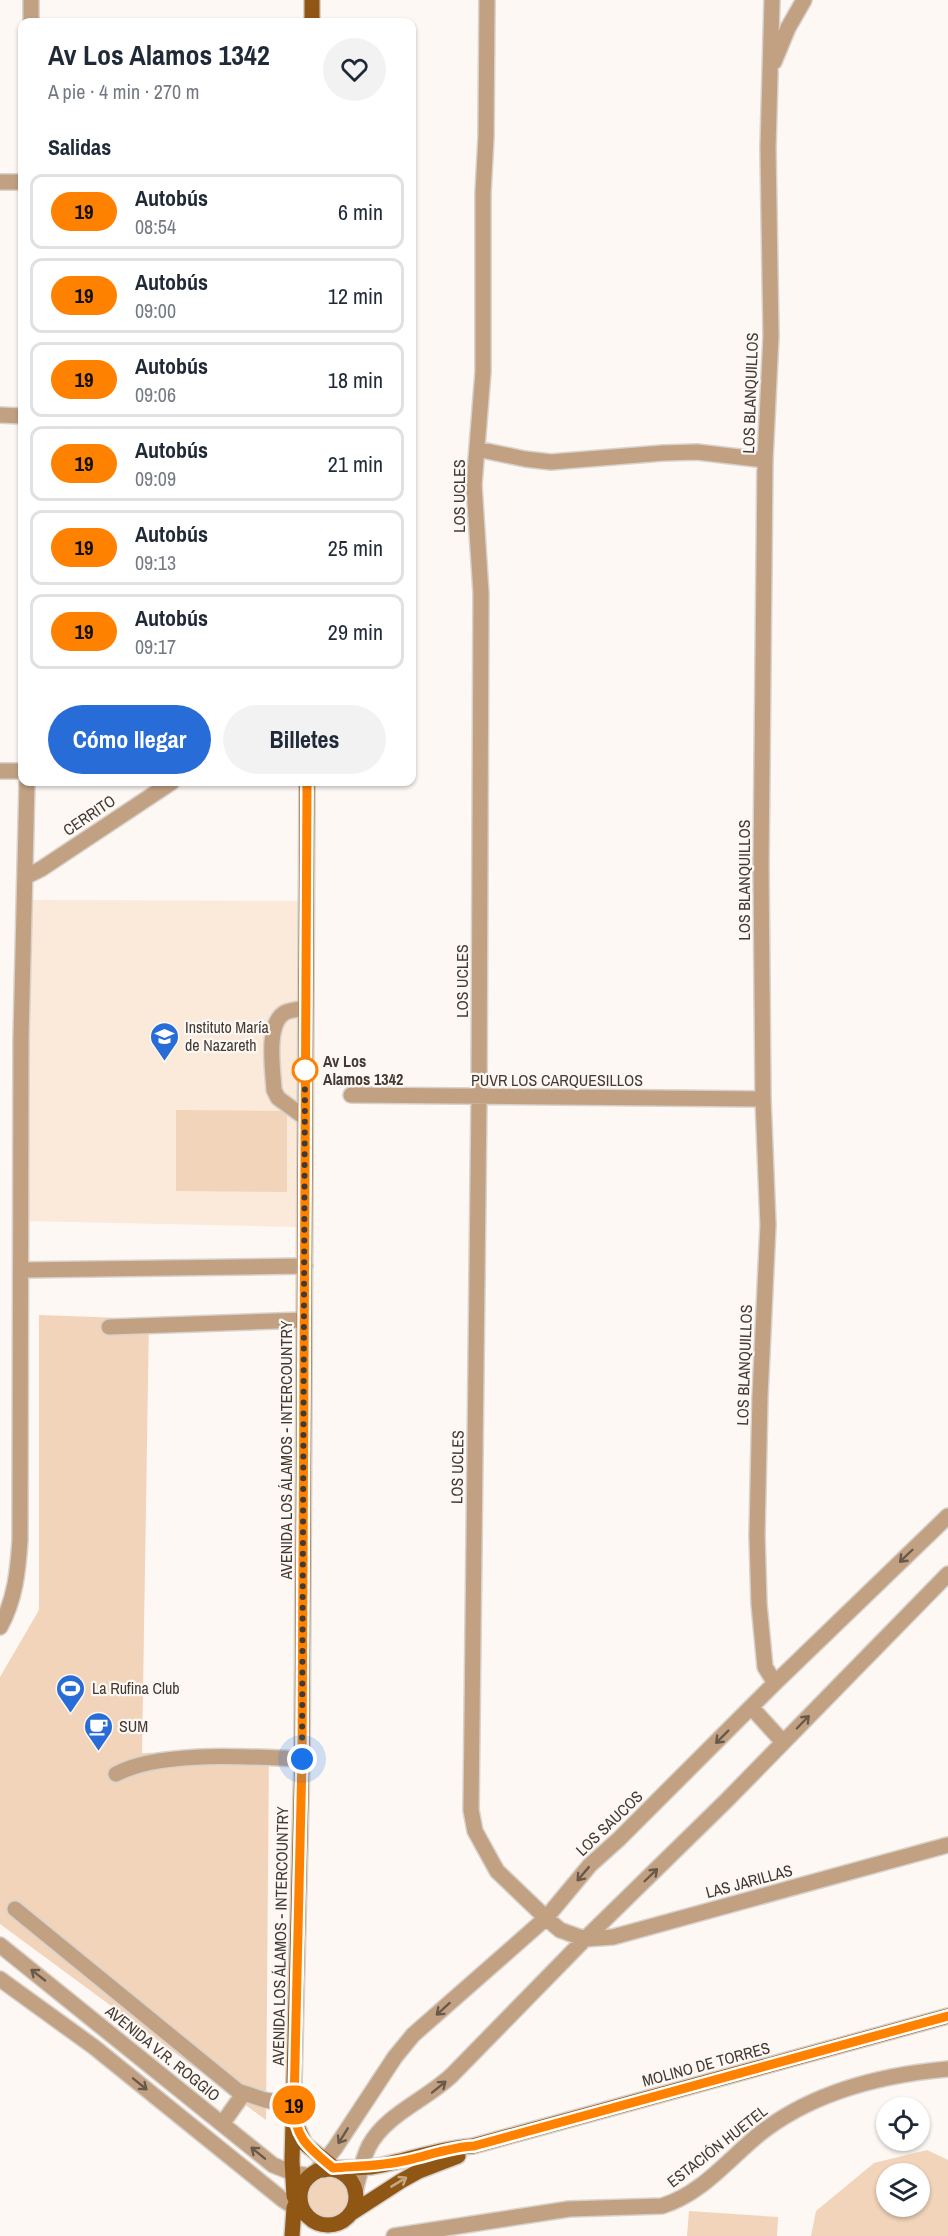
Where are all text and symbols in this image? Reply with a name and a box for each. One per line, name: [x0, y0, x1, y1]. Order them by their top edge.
text: Av Los Alamos 1342: [48, 36, 270, 74]
button: heart: [323, 38, 386, 101]
text: A pie · 4 min · 270 m: [48, 78, 199, 105]
text: Salidas: [48, 132, 111, 162]
text: Autobús: [135, 183, 208, 213]
text: 19: [74, 197, 94, 226]
text: 6 min: [338, 197, 383, 227]
text: 08:54: [135, 213, 176, 240]
text: Autobús: [135, 267, 208, 297]
text: 19: [74, 281, 94, 310]
text: 12 min: [328, 281, 383, 311]
text: 09:00: [135, 297, 176, 324]
street label: LOS BLANQUILLOS: [737, 332, 763, 454]
text: Autobús: [135, 351, 208, 381]
text: 19: [74, 365, 94, 394]
text: 18 min: [328, 365, 383, 395]
text: 09:06: [135, 381, 176, 408]
text: Autobús: [135, 435, 208, 465]
text: 19: [74, 449, 94, 478]
text: 21 min: [328, 449, 383, 479]
street label: LOS UCLES: [448, 459, 470, 533]
text: 09:09: [135, 465, 176, 492]
text: Autobús: [135, 519, 208, 549]
text: 19: [74, 533, 94, 562]
text: 25 min: [328, 533, 383, 563]
text: 09:13: [135, 549, 176, 576]
text: Autobús: [135, 603, 208, 633]
text: 19: [74, 617, 94, 646]
text: 29 min: [328, 617, 383, 647]
text: 09:17: [135, 633, 176, 660]
button: Cómo llegar: [48, 705, 211, 774]
button: Billetes: [223, 705, 386, 774]
street label: CERRITO: [58, 789, 120, 841]
street label: LOS BLANQUILLOS: [733, 819, 755, 941]
street label: LOS UCLES: [451, 944, 473, 1018]
place label: Instituto María de Nazareth: [185, 1016, 270, 1056]
school or university icon: Instituto María de Nazareth: [148, 1020, 180, 1062]
place label: Av Los Alamos 1342: [323, 1050, 403, 1090]
marker: Av Los Alamos 1342: [292, 1057, 318, 1083]
street label: PUVR LOS CARQUESILLOS: [471, 1069, 643, 1091]
street label: LOS BLANQUILLOS: [731, 1304, 757, 1426]
street label: AVENIDA LOS ÁLAMOS - INTERCOUNTRY: [275, 1320, 297, 1581]
street label: LOS UCLES: [445, 1430, 469, 1504]
one-way arrow: [899, 1549, 914, 1564]
sports icon: La Rufina Club: [55, 1672, 87, 1714]
place label: La Rufina Club: [92, 1677, 180, 1699]
cafe icon: SUM: [82, 1710, 114, 1752]
one-way arrow: [795, 1714, 810, 1729]
place label: SUM: [119, 1715, 148, 1737]
one-way arrow: [714, 1729, 729, 1744]
your location: [287, 1744, 317, 1774]
street label: LOS SAUCOS: [571, 1785, 648, 1861]
street label: AVENIDA LOS ÁLAMOS - INTERCOUNTRY: [267, 1806, 293, 2067]
street label: LAS JARILLAS: [703, 1859, 795, 1903]
one-way arrow: [576, 1866, 590, 1881]
one-way arrow: [643, 1868, 658, 1882]
one-way arrow: [30, 1969, 46, 1982]
street label: AVENIDA V.R. ROGGIO: [100, 1999, 225, 2106]
one-way arrow: [436, 2002, 451, 2016]
street label: MOLINO DE TORRES: [640, 2036, 773, 2092]
one-way arrow: [132, 2078, 148, 2091]
one-way arrow: [431, 2080, 446, 2094]
line badge: 19: [267, 2086, 321, 2124]
text: 19: [284, 2091, 304, 2120]
map controls: [876, 2097, 930, 2217]
button: locate: [876, 2097, 930, 2151]
street label: ESTACIÓN HUETEL: [662, 2099, 772, 2192]
one-way arrow: [337, 2127, 349, 2144]
one-way arrow: [250, 2146, 266, 2159]
button: layers: [876, 2163, 930, 2217]
one-way arrow: [390, 2176, 407, 2188]

